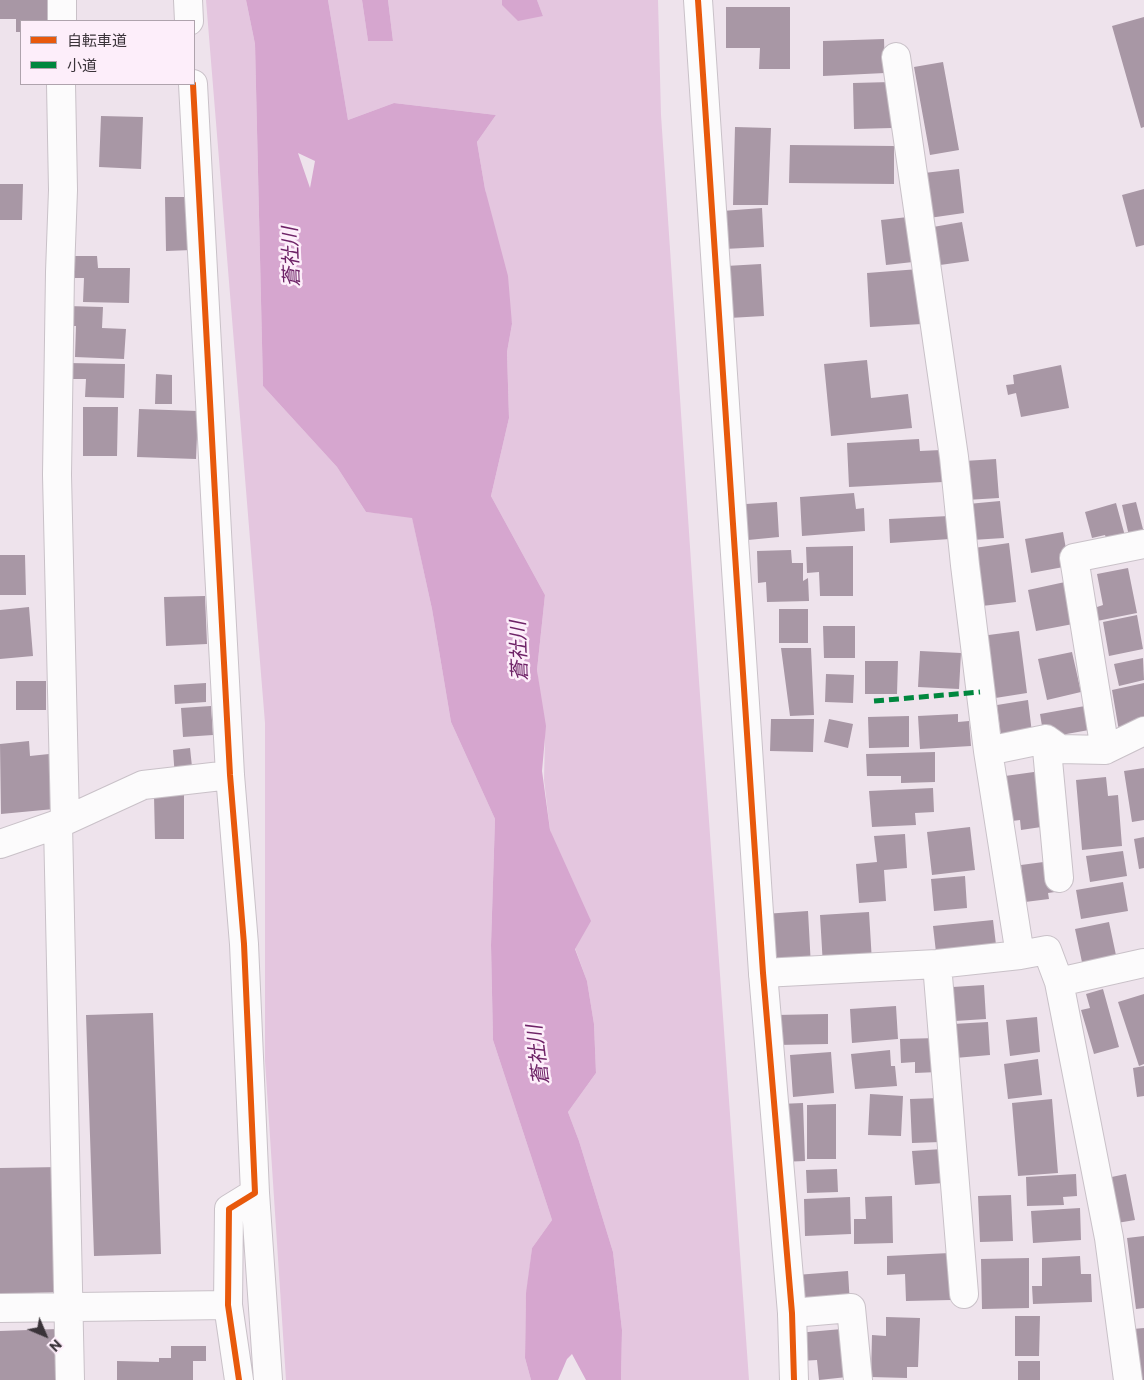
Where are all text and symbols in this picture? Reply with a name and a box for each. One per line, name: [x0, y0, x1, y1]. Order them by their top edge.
legend: [20, 20, 195, 85]
text: 自転車道: [67, 31, 127, 49]
text: 小道: [67, 56, 97, 74]
water label: 蒼社川: [278, 227, 304, 287]
water label: 蒼社川: [506, 621, 532, 681]
water label: 蒼社川: [522, 1024, 554, 1086]
north arrow: [20, 1310, 70, 1360]
text: N: [46, 1336, 66, 1356]

